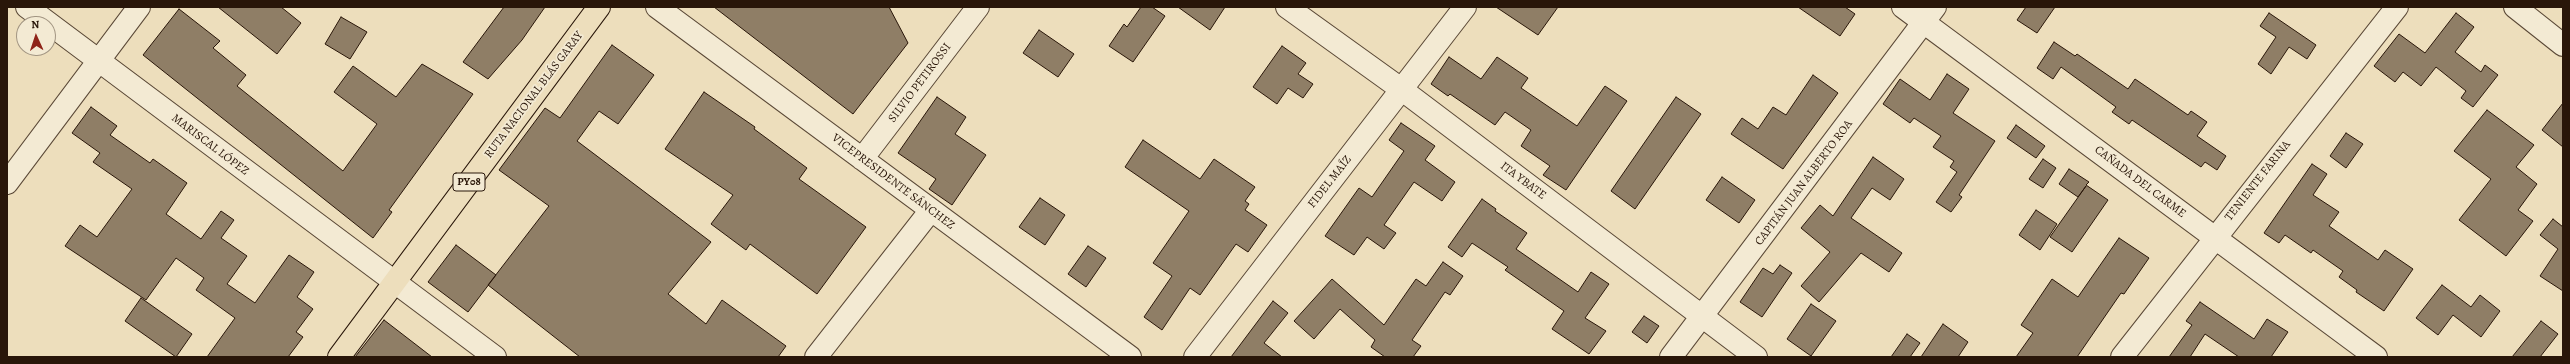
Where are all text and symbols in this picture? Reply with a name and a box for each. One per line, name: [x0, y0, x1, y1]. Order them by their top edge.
north arrow: [16, 16, 56, 56]
text: N: [31, 17, 40, 32]
street label: RUTA NACIONAL BLÁS GARAY: [482, 29, 586, 161]
street label: SILVIO PETIROSSI: [885, 40, 955, 126]
street label: MARISCAL LÓPEZ: [168, 111, 252, 179]
street label: CAPITÁN JUAN ALBERTO ROA: [1752, 117, 1856, 249]
street label: VICEPRESIDENTE SÁNCHEZ: [829, 131, 957, 233]
street label: TENIENTE FARINA: [2222, 138, 2294, 224]
street label: CAÑADA DEL CARME: [2091, 143, 2189, 221]
street label: FIDEL MAÍZ: [1305, 153, 1355, 211]
street label: ITA YBATE: [1497, 159, 1549, 203]
road number: PY08: [453, 173, 485, 191]

